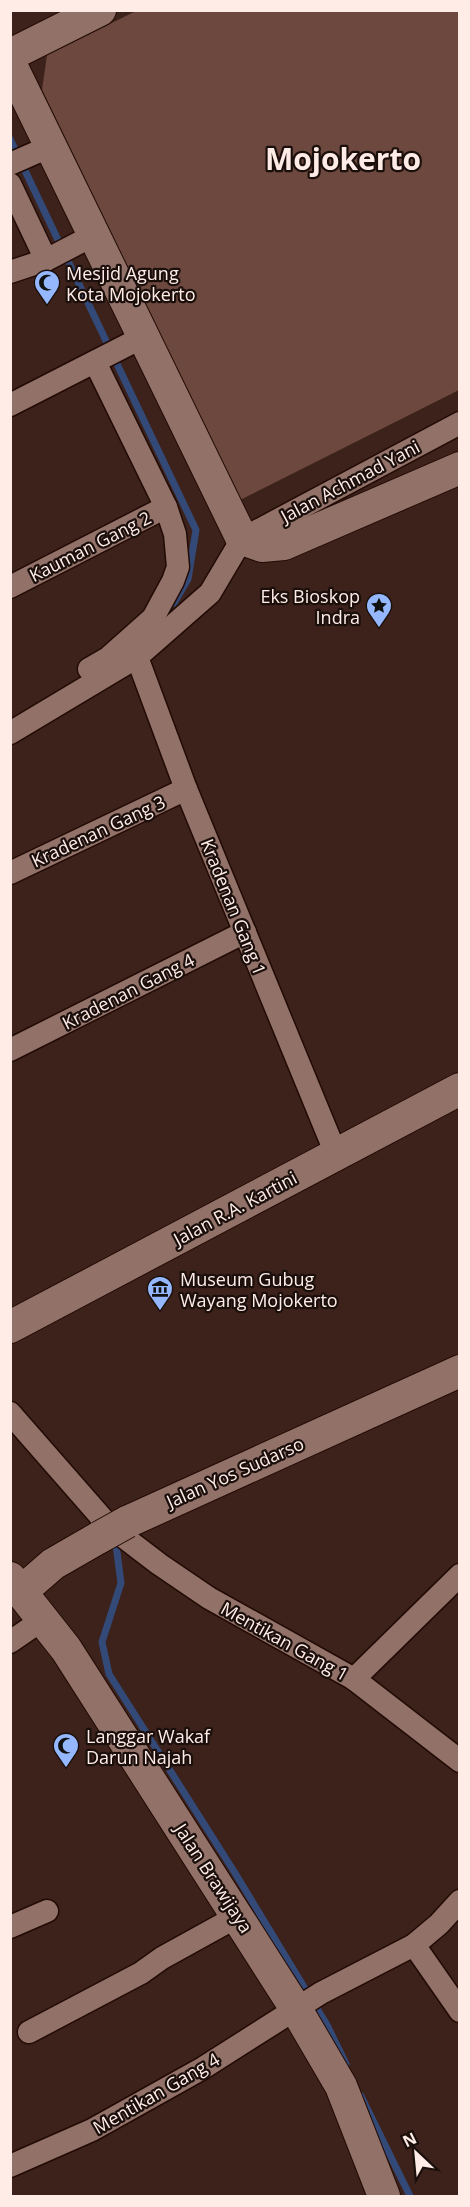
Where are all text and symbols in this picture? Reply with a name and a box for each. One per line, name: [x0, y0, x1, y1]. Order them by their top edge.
district label: Mojokerto: [265, 138, 421, 179]
place label: Mesjid Agung Kota Mojokerto: [66, 261, 196, 306]
mosque icon: Mesjid Agung Kota Mojokerto: [32, 268, 62, 306]
street label: Jalan Achmad Yani: [275, 434, 424, 529]
street label: Kauman Gang 2: [25, 505, 155, 587]
place label: Eks Bioskop Indra: [260, 584, 360, 629]
place icon: Eks Bioskop Indra: [364, 591, 394, 629]
street label: Kradenan Gang 3: [27, 789, 169, 873]
street label: Kradenan Gang 1: [196, 835, 272, 979]
street label: Kradenan Gang 4: [58, 947, 198, 1035]
street label: Jalan R.A. Kartini: [167, 1165, 301, 1252]
place label: Museum Gubug Wayang Mojokerto: [180, 1267, 338, 1312]
museum icon: Museum Gubug Wayang Mojokerto: [145, 1274, 175, 1312]
street label: Jalan Yos Sudarso: [161, 1431, 307, 1514]
street label: Mentikan Gang 1: [217, 1596, 353, 1686]
place label: Langgar Wakaf Darun Najah: [86, 1724, 211, 1769]
mosque icon: Langgar Wakaf Darun Najah: [51, 1731, 81, 1769]
street label: Jalan Brawijaya: [168, 1817, 258, 1937]
street label: Mentikan Gang 4: [88, 2047, 224, 2139]
north arrow: [386, 2123, 446, 2183]
text: N: [399, 2127, 420, 2152]

